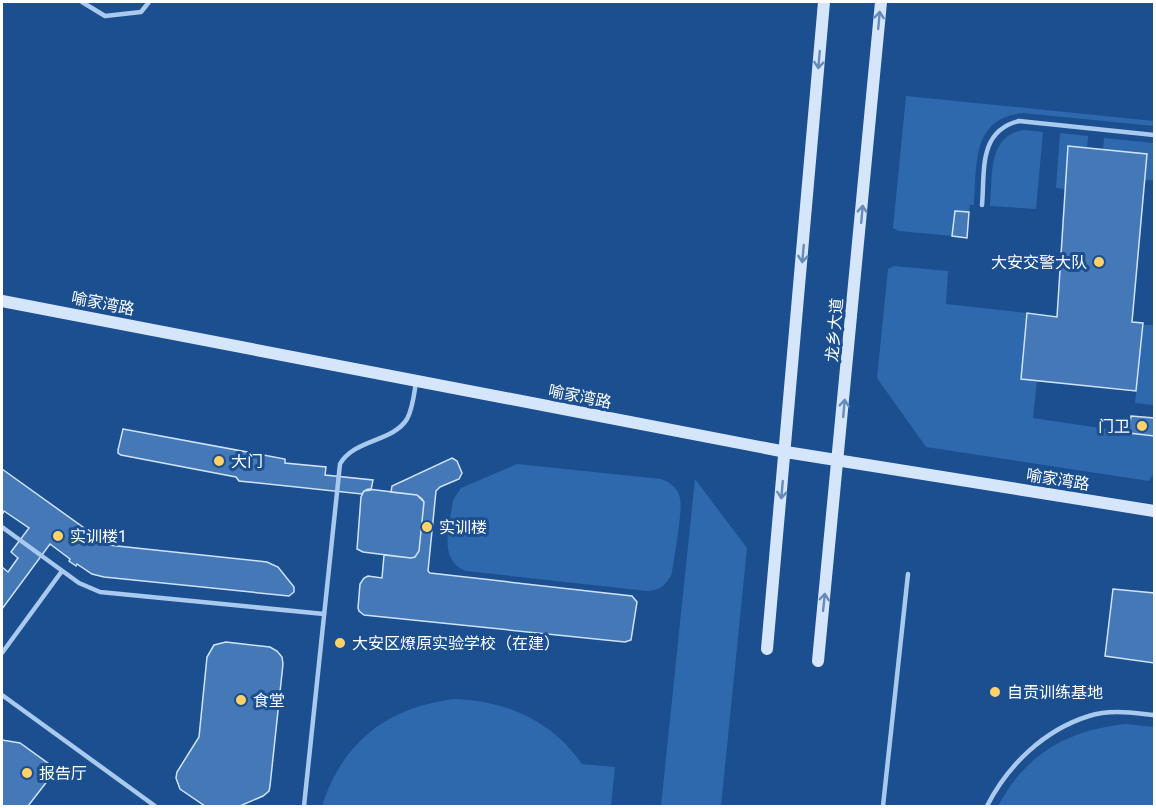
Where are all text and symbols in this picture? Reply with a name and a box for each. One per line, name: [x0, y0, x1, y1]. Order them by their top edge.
one-way arrow: [874, 11, 885, 31]
one-way arrow: [813, 49, 824, 69]
one-way arrow: [856, 205, 867, 225]
one-way arrow: [797, 244, 808, 264]
place label: 大安交警大队: [991, 253, 1087, 272]
marker: 大安交警大队: [1092, 255, 1106, 269]
street label: 喻家湾路: [70, 288, 136, 319]
street label: 龙乡大道: [822, 297, 847, 363]
street label: 喻家湾路: [547, 381, 613, 412]
one-way arrow: [839, 399, 850, 419]
place label: 门卫: [1098, 417, 1130, 436]
marker: 门卫: [1135, 419, 1149, 433]
place label: 大门: [231, 452, 263, 471]
marker: 大门: [212, 454, 226, 468]
street label: 喻家湾路: [1025, 465, 1091, 494]
one-way arrow: [776, 480, 787, 500]
place label: 实训楼: [439, 518, 487, 537]
marker: 实训楼: [420, 520, 434, 534]
place label: 实训楼1: [70, 527, 127, 546]
marker: 实训楼1: [51, 529, 65, 543]
one-way arrow: [819, 593, 830, 613]
place label: 大安区燎原实验学校（在建）: [352, 634, 560, 653]
marker: 大安区燎原实验学校（在建）: [333, 636, 347, 650]
place label: 自贡训练基地: [1007, 683, 1103, 702]
marker: 自贡训练基地: [988, 685, 1002, 699]
place label: 食堂: [253, 691, 285, 710]
marker: 食堂: [234, 693, 248, 707]
place label: 报告厅: [39, 764, 87, 783]
marker: 报告厅: [20, 766, 34, 780]

